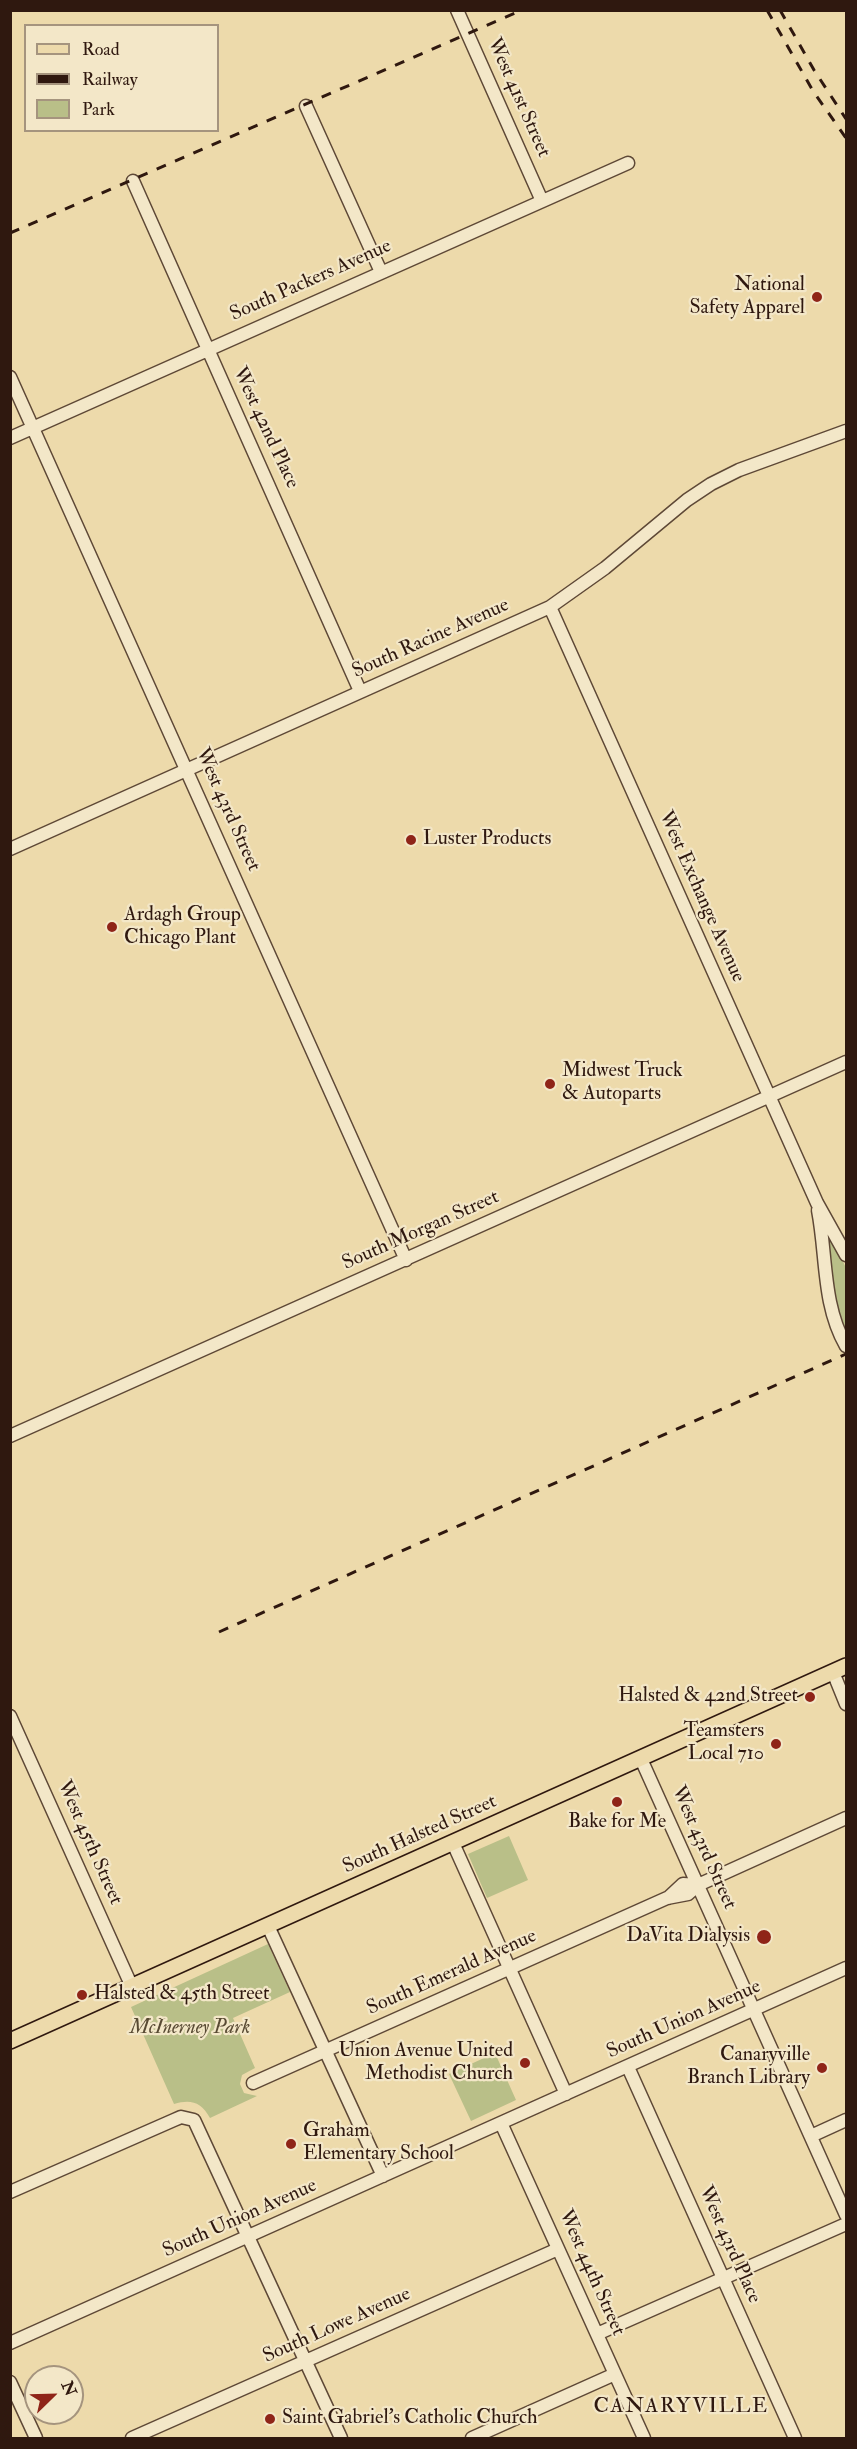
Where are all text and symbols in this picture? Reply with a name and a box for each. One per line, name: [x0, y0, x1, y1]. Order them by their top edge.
legend: [24, 24, 219, 132]
street label: West 41st Street: [481, 35, 555, 161]
text: Road: [82, 38, 120, 61]
text: Railway: [82, 68, 138, 91]
text: Park: [82, 98, 115, 121]
street label: South Packers Avenue: [227, 235, 395, 327]
place label: National Safety Apparel: [689, 274, 805, 321]
marker: National Safety Apparel: [810, 290, 824, 304]
street label: West 42nd Place: [226, 363, 304, 493]
street label: South Racine Avenue: [349, 594, 513, 684]
street label: West 43rd Street: [189, 745, 265, 875]
street label: West Exchange Avenue: [652, 808, 750, 986]
place label: Luster Products: [423, 828, 551, 852]
marker: Luster Products: [404, 833, 418, 847]
place label: Ardagh Group Chicago Plant: [124, 904, 241, 951]
marker: Ardagh Group Chicago Plant: [105, 920, 119, 934]
place label: Midwest Truck & Autoparts: [562, 1060, 683, 1107]
marker: Midwest Truck & Autoparts: [543, 1077, 557, 1091]
street label: South Morgan Street: [339, 1186, 503, 1276]
place label: Halsted & 42nd Street: [618, 1685, 798, 1709]
marker: Halsted & 42nd Street: [803, 1690, 817, 1704]
place label: Teamsters Local 710: [684, 1720, 764, 1767]
marker: Teamsters Local 710: [769, 1737, 783, 1751]
street label: West 45th Street: [51, 1777, 127, 1909]
street label: West 43rd Street: [665, 1783, 741, 1913]
street label: South Halsted Street: [339, 1790, 501, 1880]
marker: Bake for Me: [610, 1795, 624, 1809]
place label: Bake for Me: [568, 1811, 666, 1835]
street label: South Emerald Avenue: [363, 1925, 541, 2021]
place label: DaVita Dialysis: [626, 1925, 750, 1949]
marker: DaVita Dialysis: [755, 1928, 773, 1946]
street label: South Union Avenue: [603, 1975, 765, 2065]
place label: Halsted & 45th Street: [94, 1983, 269, 2007]
marker: Halsted & 45th Street: [75, 1988, 89, 2002]
park label: McInerney Park: [130, 2017, 250, 2041]
place label: Union Avenue United Methodist Church: [338, 2040, 513, 2087]
place label: Canaryville Branch Library: [687, 2044, 810, 2091]
marker: Union Avenue United Methodist Church: [518, 2056, 532, 2070]
marker: Canaryville Branch Library: [815, 2061, 829, 2075]
place label: Graham Elementary School: [303, 2120, 454, 2167]
marker: Graham Elementary School: [284, 2137, 298, 2151]
street label: South Union Avenue: [159, 2174, 321, 2264]
street label: West 43rd Place: [692, 2183, 766, 2307]
street label: West 44th Street: [552, 2206, 630, 2340]
street label: South Lowe Avenue: [259, 2283, 415, 2369]
north arrow: [24, 2365, 84, 2425]
text: N: [57, 2378, 81, 2399]
district label: CANARYVILLE: [593, 2394, 769, 2420]
place label: Saint Gabriel's Catholic Church: [282, 2407, 538, 2431]
marker: Saint Gabriel's Catholic Church: [263, 2412, 277, 2426]

